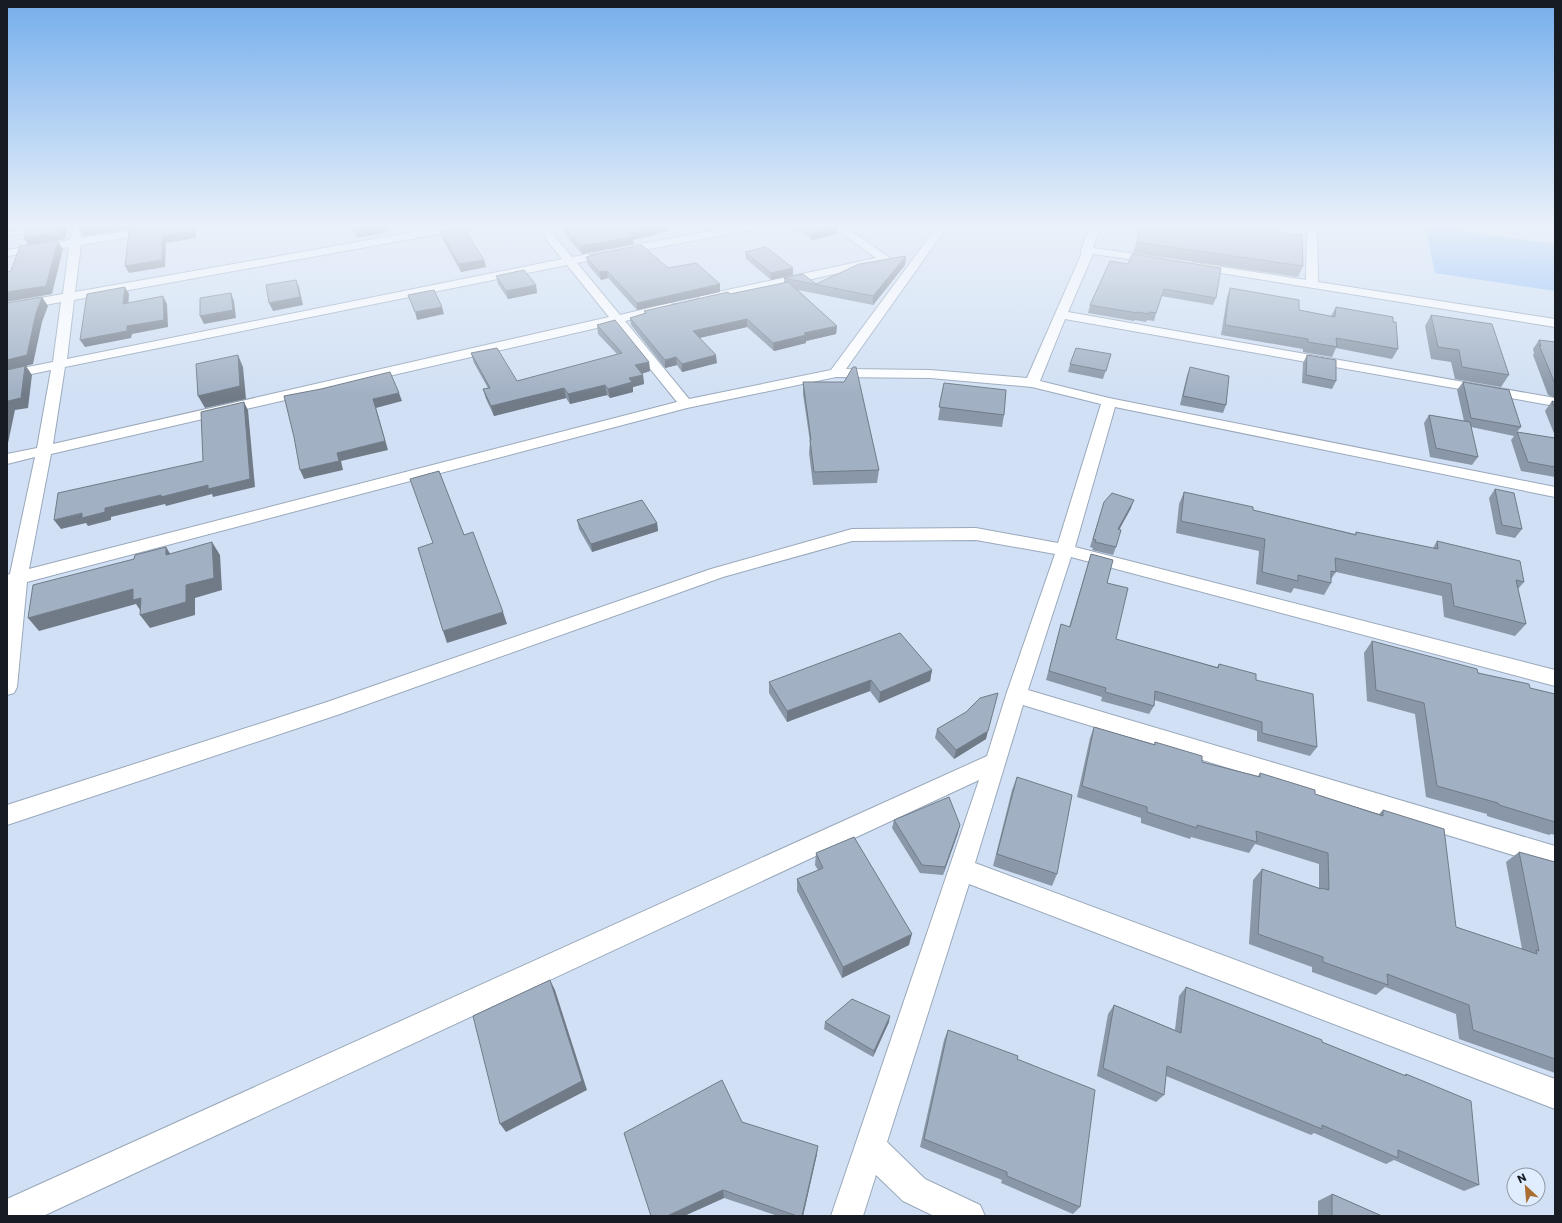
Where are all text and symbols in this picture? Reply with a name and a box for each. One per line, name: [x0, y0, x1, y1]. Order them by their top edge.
north arrow: [1506, 1167, 1546, 1207]
text: N: [1514, 1169, 1529, 1187]

